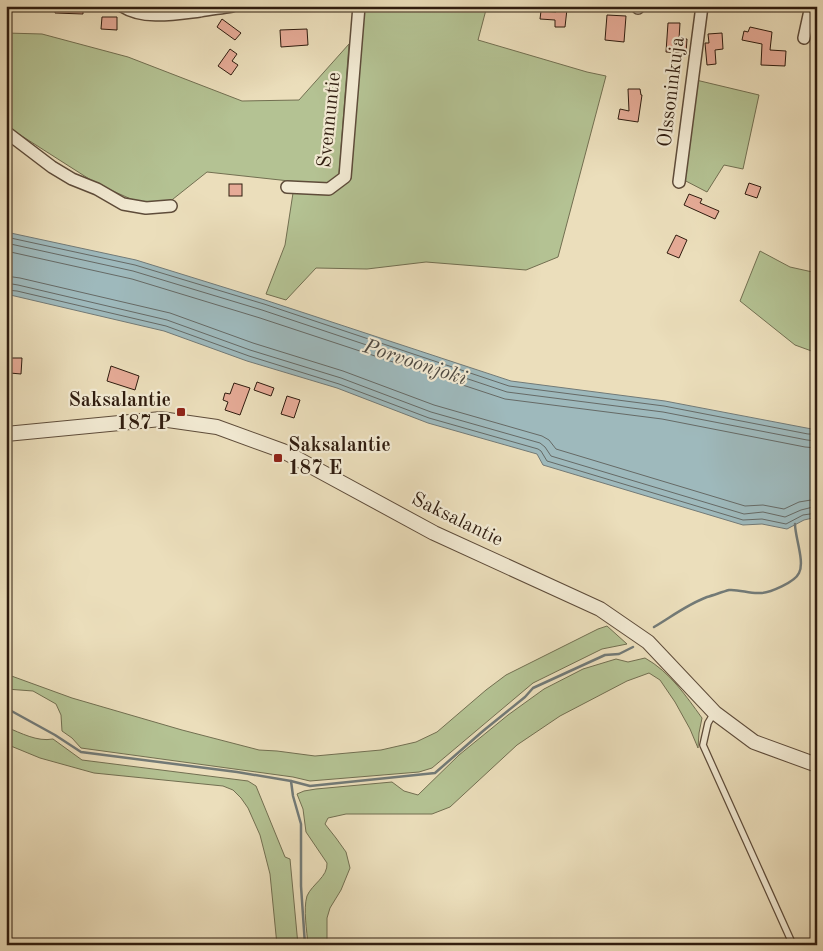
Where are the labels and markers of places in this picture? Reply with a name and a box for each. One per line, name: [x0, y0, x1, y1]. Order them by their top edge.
place label: Saksalantie 187 P: [68, 391, 171, 434]
marker: Saksalantie 187 P: [175, 406, 187, 418]
place label: Saksalantie 187 E: [288, 436, 391, 479]
marker: Saksalantie 187 E: [272, 452, 284, 464]

